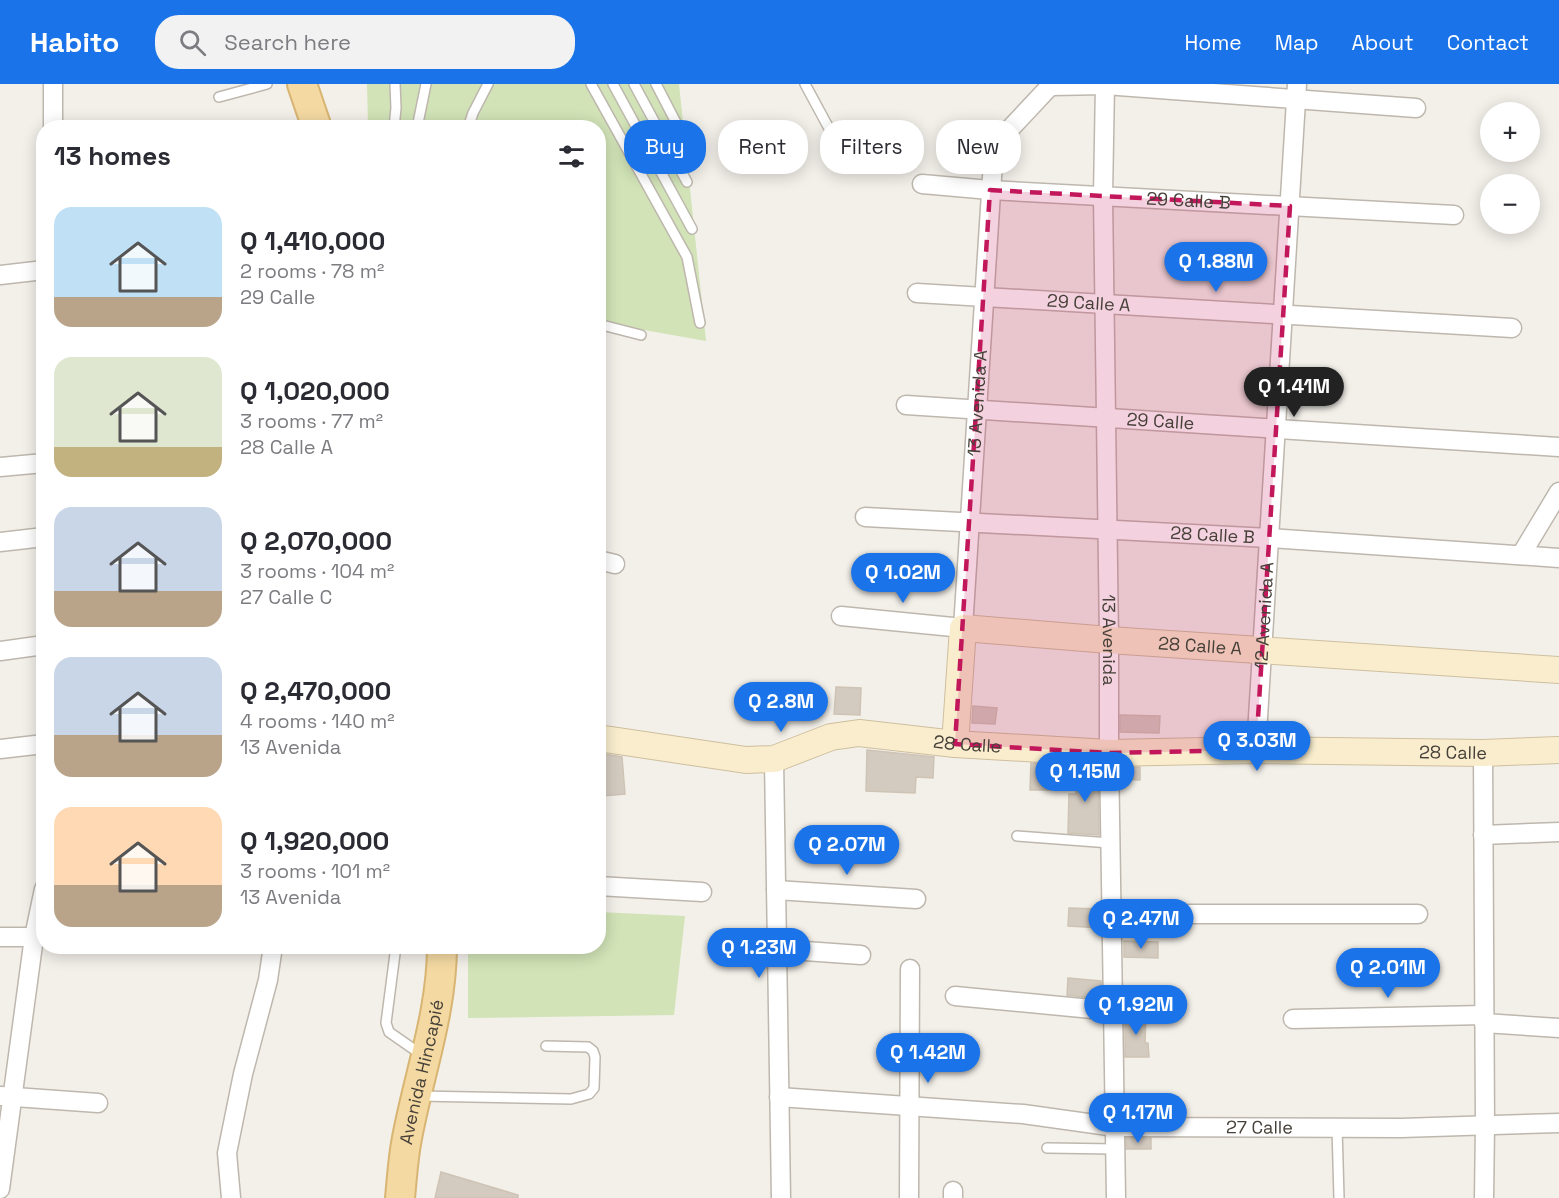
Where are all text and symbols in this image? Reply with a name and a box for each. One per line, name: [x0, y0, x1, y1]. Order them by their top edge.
search box: [155, 15, 575, 69]
text: Habito: [30, 24, 119, 60]
icon: search: [176, 26, 209, 59]
text: Search here: [224, 28, 351, 56]
text: Home: [1184, 29, 1242, 56]
text: Map: [1275, 29, 1319, 56]
text: About: [1352, 29, 1414, 56]
text: Contact: [1447, 29, 1529, 56]
map controls: [1480, 102, 1540, 234]
button: +: [1480, 102, 1540, 162]
chip: Buy: [624, 120, 706, 174]
chip: Rent: [718, 120, 808, 174]
chip: Filters: [820, 120, 924, 174]
chip: New: [936, 120, 1021, 174]
text: 13 homes: [54, 139, 171, 173]
icon: filters: [555, 140, 588, 173]
button: −: [1480, 174, 1540, 234]
street label: 29 Calle B: [1146, 186, 1231, 214]
text: Q 1,410,000: [240, 224, 385, 258]
icon: home: [102, 231, 174, 303]
pin: Q 1.88M: [1161, 242, 1271, 293]
text: Q 1.88M: [1178, 248, 1254, 274]
text: 2 rooms · 78 m²: [240, 258, 384, 284]
text: 29 Calle: [240, 284, 315, 310]
street label: 29 Calle A: [1046, 289, 1131, 317]
street label: 13 Avenida A: [962, 349, 992, 457]
pin: Q 1.41M: [1239, 367, 1349, 418]
text: Q 1.41M: [1258, 373, 1330, 399]
text: Q 1,020,000: [240, 374, 390, 408]
icon: home: [102, 381, 174, 453]
street label: 29 Calle: [1126, 407, 1195, 435]
text: 3 rooms · 77 m²: [240, 408, 383, 434]
text: 28 Calle A: [240, 434, 333, 460]
street label: 28 Calle B: [1170, 521, 1255, 548]
text: Q 2,070,000: [240, 524, 392, 558]
icon: home: [102, 531, 174, 603]
pin: Q 1.02M: [848, 553, 958, 604]
text: 3 rooms · 104 m²: [240, 558, 394, 584]
text: Q 1.02M: [865, 559, 941, 585]
street label: 12 Avenida A: [1249, 561, 1279, 669]
text: 27 Calle C: [240, 584, 332, 610]
street label: 13 Avenida: [1097, 594, 1121, 686]
street label: 28 Calle A: [1157, 631, 1243, 660]
text: Q 2,470,000: [240, 674, 391, 708]
icon: home: [102, 681, 174, 753]
pin: Q 2.8M: [732, 682, 830, 733]
text: Q 2.8M: [748, 688, 814, 714]
text: 4 rooms · 140 m²: [240, 708, 395, 734]
pin: Q 3.03M: [1202, 721, 1312, 772]
text: Q 3.03M: [1217, 727, 1297, 753]
street label: 28 Calle: [932, 730, 1002, 758]
text: 13 Avenida: [240, 734, 341, 760]
street label: 28 Calle: [1419, 740, 1487, 764]
pin: Q 1.15M: [1030, 752, 1140, 803]
text: Q 1.15M: [1049, 758, 1121, 784]
text: Q 1,920,000: [240, 824, 389, 858]
pin: Q 2.07M: [792, 825, 902, 876]
icon: home: [102, 831, 174, 903]
text: Q 2.07M: [808, 831, 886, 857]
text: 3 rooms · 101 m²: [240, 858, 390, 884]
text: 13 Avenida: [240, 884, 341, 910]
pin: Q 2.47M: [1086, 899, 1196, 950]
text: Q 2.47M: [1102, 905, 1180, 931]
pin: Q 1.23M: [704, 928, 814, 979]
text: Q 1.23M: [721, 934, 797, 960]
pin: Q 2.01M: [1333, 948, 1443, 999]
text: Q 2.01M: [1350, 954, 1426, 980]
pin: Q 1.92M: [1081, 985, 1191, 1036]
text: Q 1.92M: [1098, 991, 1174, 1017]
street label: Avenida Hincapié: [394, 998, 448, 1147]
pin: Q 1.42M: [873, 1033, 983, 1084]
text: Q 1.42M: [890, 1039, 966, 1065]
pin: Q 1.17M: [1083, 1093, 1193, 1144]
text: Q 1.17M: [1103, 1099, 1173, 1125]
street label: 27 Calle: [1226, 1115, 1293, 1139]

